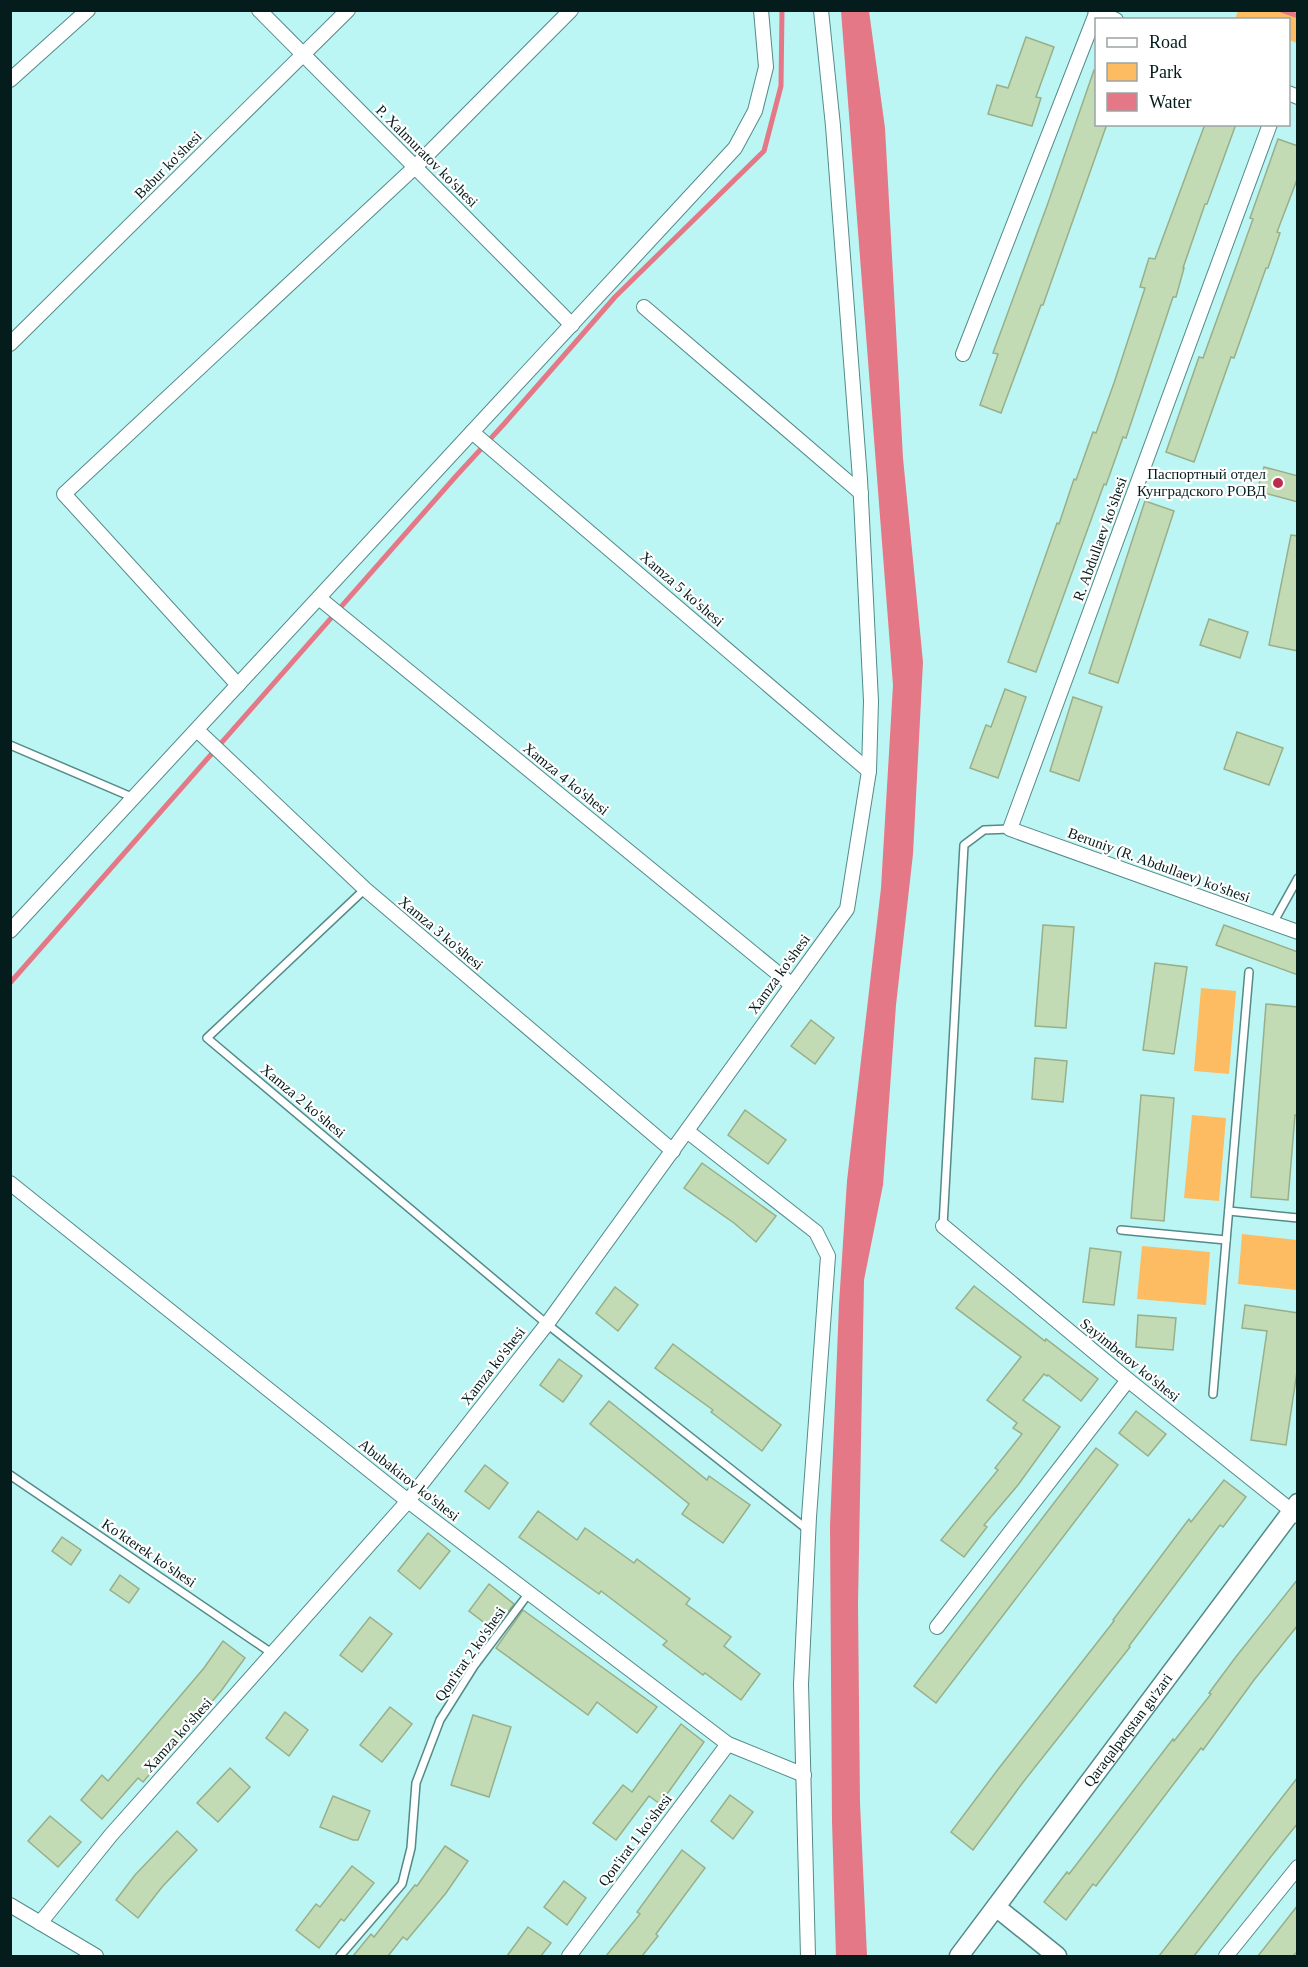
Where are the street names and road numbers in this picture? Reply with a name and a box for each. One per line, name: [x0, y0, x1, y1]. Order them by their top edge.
street label: P. Xalmuratov ko'shesi: [373, 102, 481, 210]
street label: Babur ko'shesi: [131, 128, 205, 202]
street label: R. Abdullaev ko'shesi: [1070, 475, 1130, 603]
street label: Xamza 5 ko'shesi: [637, 548, 727, 630]
street label: Xamza 4 ko'shesi: [520, 740, 612, 818]
street label: Beruniy (R. Abdullaev) ko'shesi: [1065, 825, 1252, 906]
street label: Xamza 3 ko'shesi: [396, 893, 486, 973]
street label: Xamza ko'shesi: [745, 931, 813, 1017]
street label: Xamza 2 ko'shesi: [258, 1061, 348, 1141]
street label: Sayimbetov ko'shesi: [1077, 1315, 1183, 1405]
street label: Xamza ko'shesi: [458, 1324, 528, 1408]
street label: Abubakirov ko'shesi: [356, 1436, 462, 1524]
street label: Ko'kterek ko'shesi: [99, 1516, 199, 1590]
street label: Qon'irat 2 ko'shesi: [432, 1604, 508, 1704]
street label: Qaraqalpaqstan gu'zari: [1080, 1670, 1176, 1790]
street label: Xamza ko'shesi: [141, 1695, 215, 1775]
street label: Qon'irat 1 ko'shesi: [595, 1791, 675, 1889]

